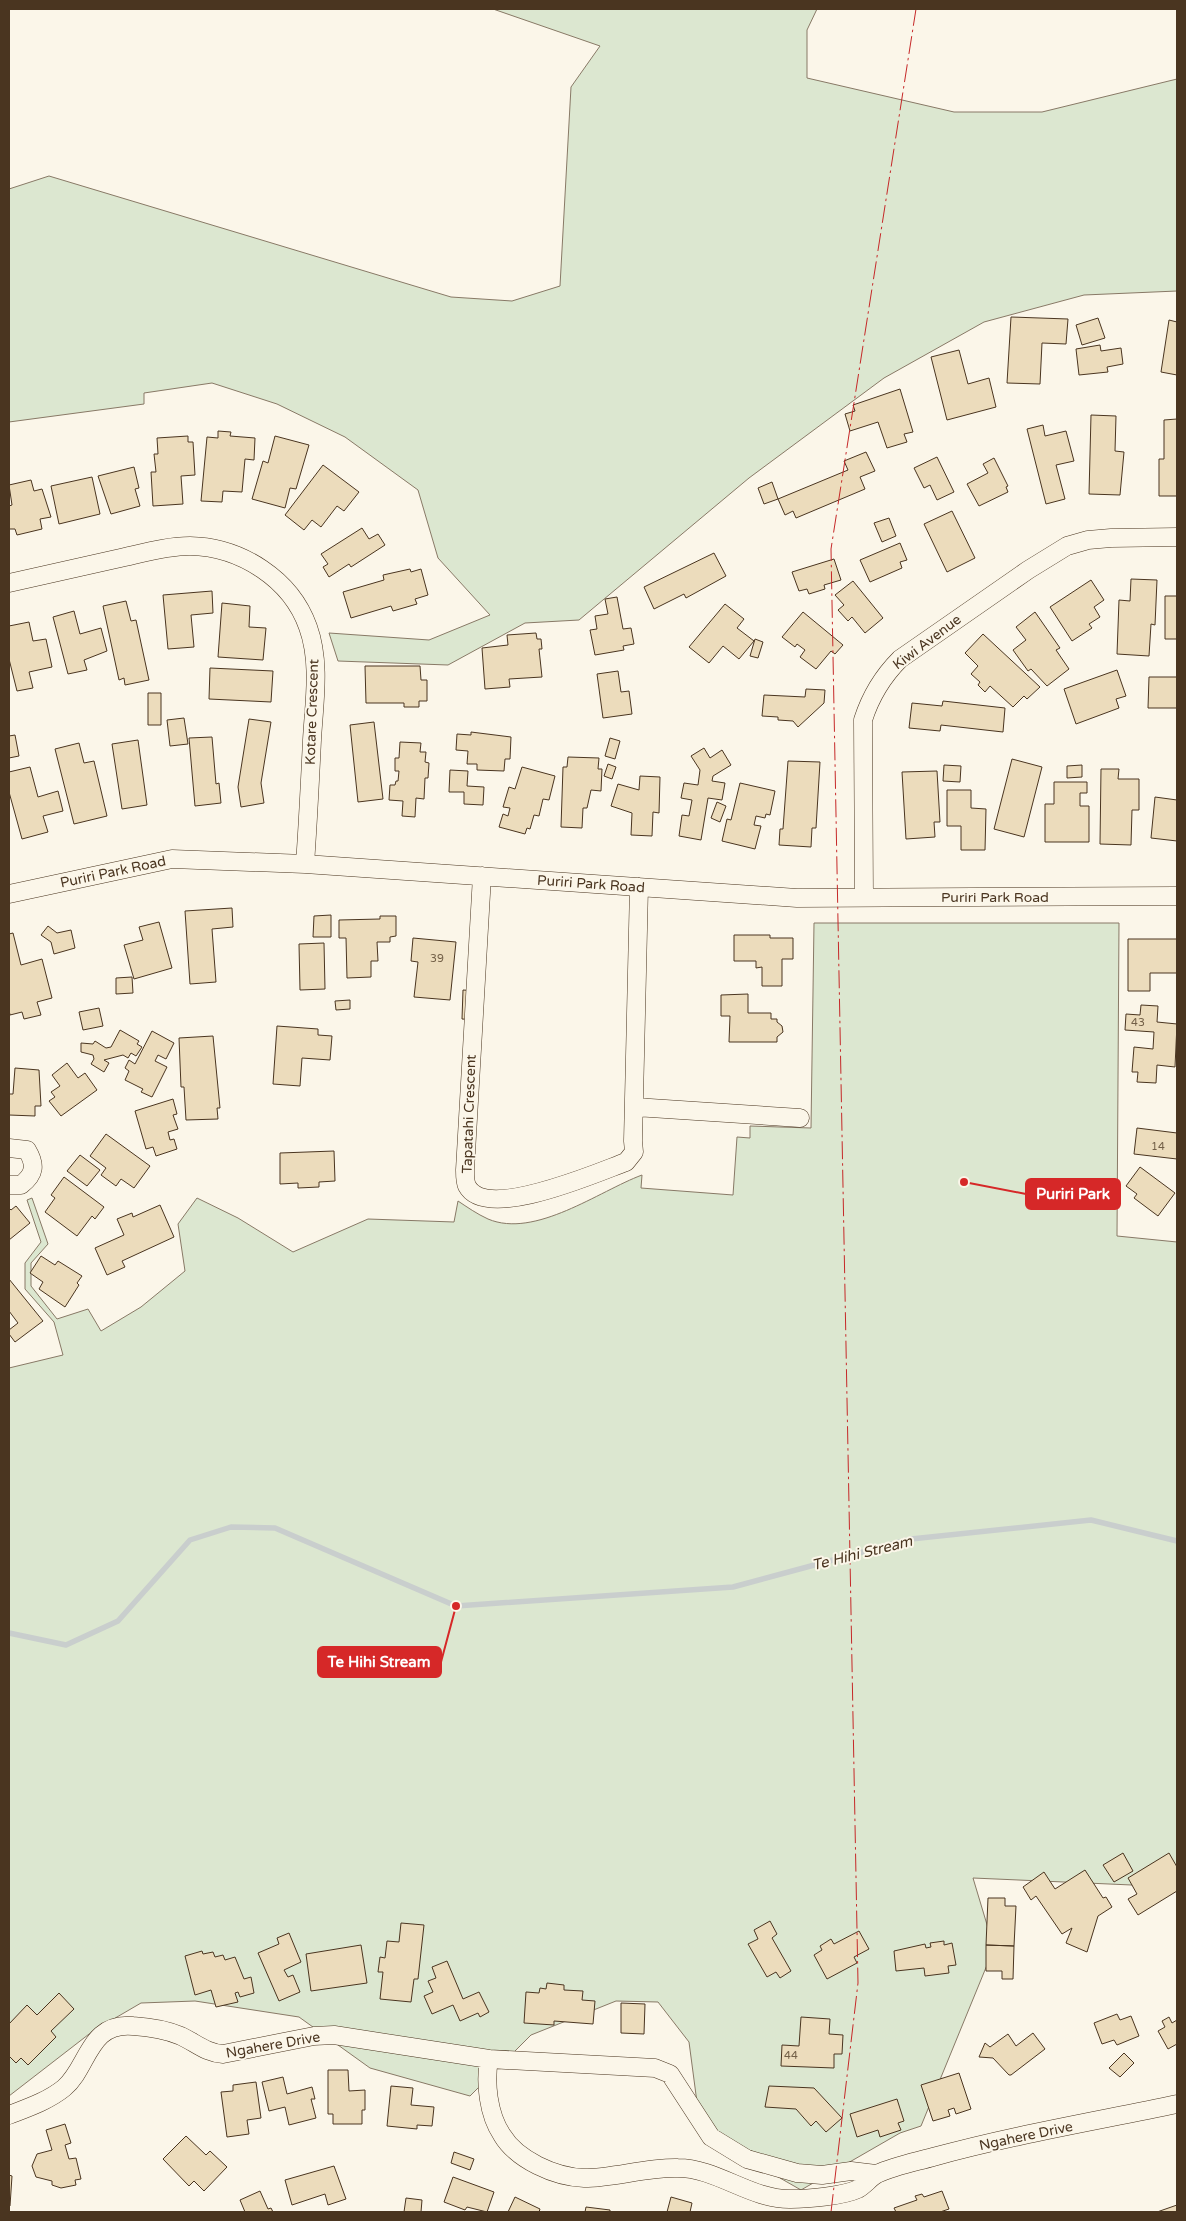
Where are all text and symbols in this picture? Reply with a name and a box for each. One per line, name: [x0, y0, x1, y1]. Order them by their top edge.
street label: Kiwi Avenue: [889, 611, 965, 673]
street label: Kotare Crescent: [302, 658, 322, 765]
street label: Puriri Park Road: [58, 852, 168, 892]
street label: Puriri Park Road: [537, 872, 645, 896]
street label: Puriri Park Road: [941, 889, 1049, 906]
house number: 39: [430, 952, 444, 965]
house number: 43: [1131, 1016, 1145, 1029]
street label: Tapatahi Crescent: [458, 1054, 480, 1174]
house number: 14: [1151, 1140, 1165, 1153]
callout: Puriri Park: [1026, 1179, 1120, 1209]
text: Puriri Park: [1036, 1185, 1110, 1203]
water label: Te Hihi Stream: [810, 1532, 915, 1574]
callout: Te Hihi Stream: [318, 1647, 441, 1677]
text: Te Hihi Stream: [326, 1653, 431, 1671]
street label: Ngahere Drive: [225, 2028, 322, 2062]
house number: 44: [784, 2049, 798, 2062]
street label: Ngahere Drive: [978, 2118, 1074, 2154]

